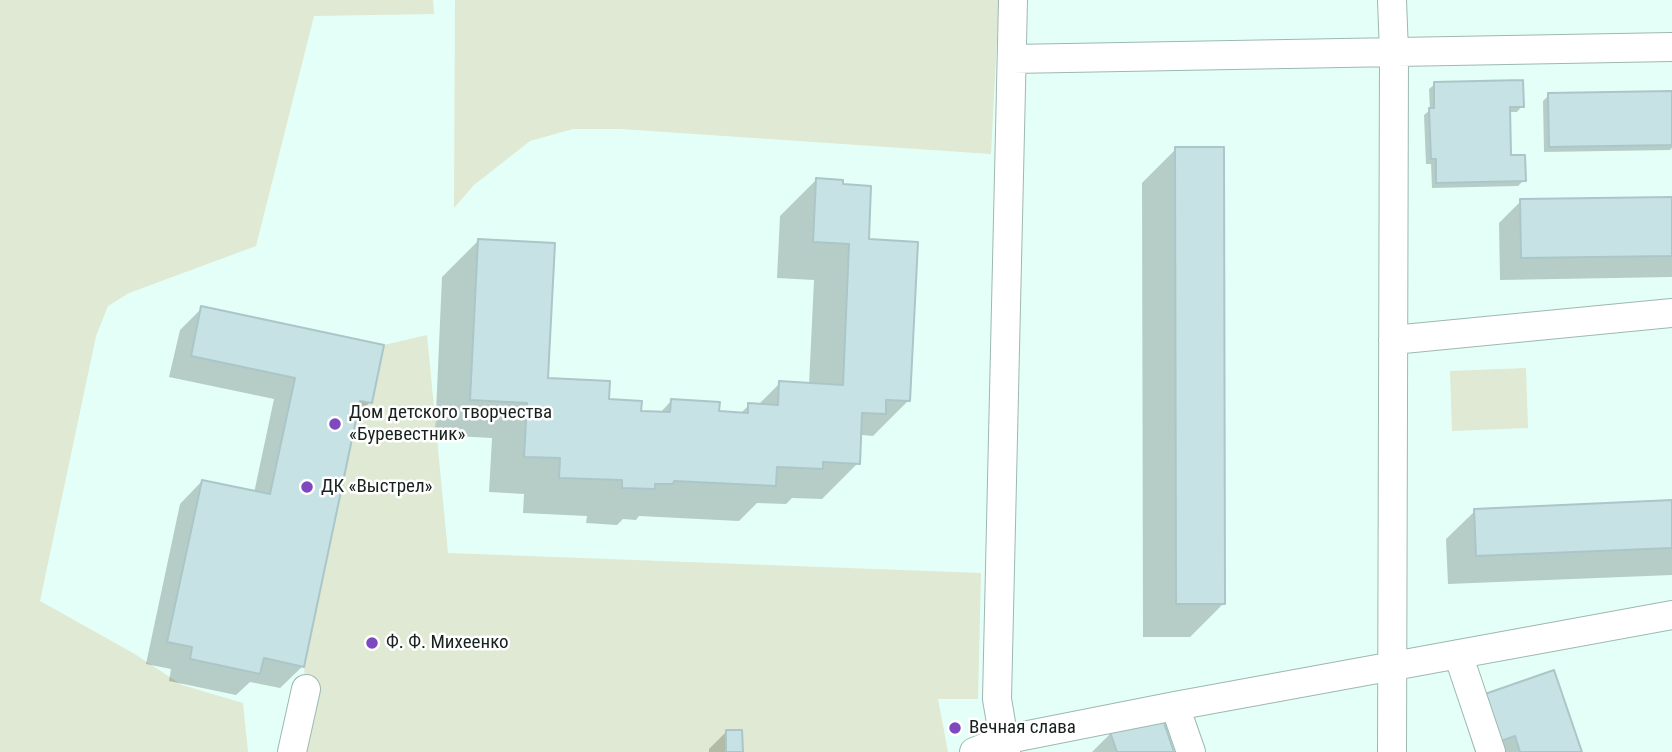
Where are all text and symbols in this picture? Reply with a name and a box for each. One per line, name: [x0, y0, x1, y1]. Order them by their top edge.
place label: Дом детского творчества «Буревестник»: [349, 402, 552, 446]
marker: Дом детского творчества «Буревестник»: [327, 416, 343, 432]
place label: ДК «Выстрел»: [321, 476, 433, 498]
marker: ДК «Выстрел»: [299, 479, 315, 495]
place label: Ф. Ф. Михеенко: [386, 632, 509, 654]
marker: Ф. Ф. Михеенко: [364, 635, 380, 651]
place label: Вечная слава: [969, 717, 1076, 739]
marker: Вечная слава: [947, 720, 963, 736]

